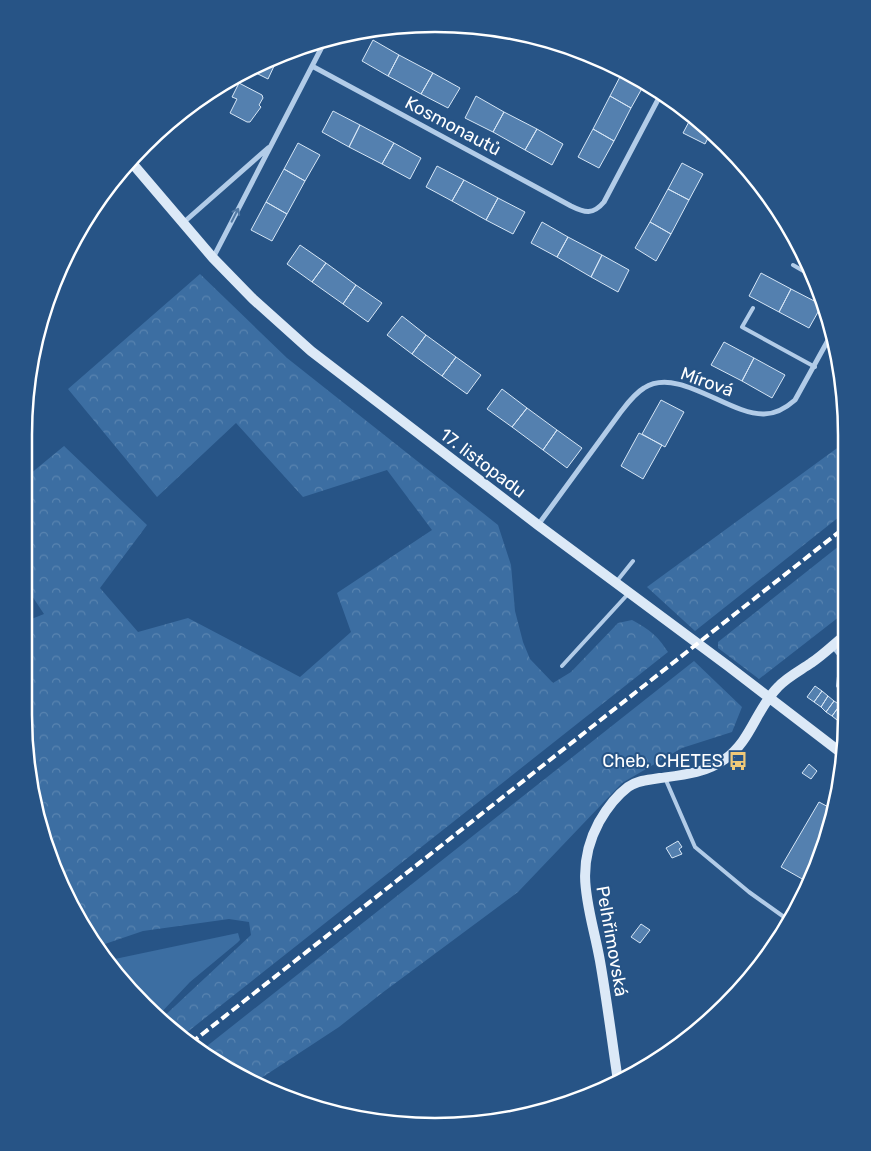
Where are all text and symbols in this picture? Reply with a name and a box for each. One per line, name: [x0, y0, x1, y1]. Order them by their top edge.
street label: Kosmonautů: [401, 91, 505, 161]
one-way arrow: [230, 207, 240, 222]
street label: Mírová: [677, 362, 737, 402]
street label: 17. listopadu: [436, 423, 530, 503]
place label: Cheb, CHETES: [602, 750, 723, 772]
bus stop icon: Cheb, CHETES: [727, 750, 749, 772]
street label: Pelhřimovská: [591, 884, 633, 998]

